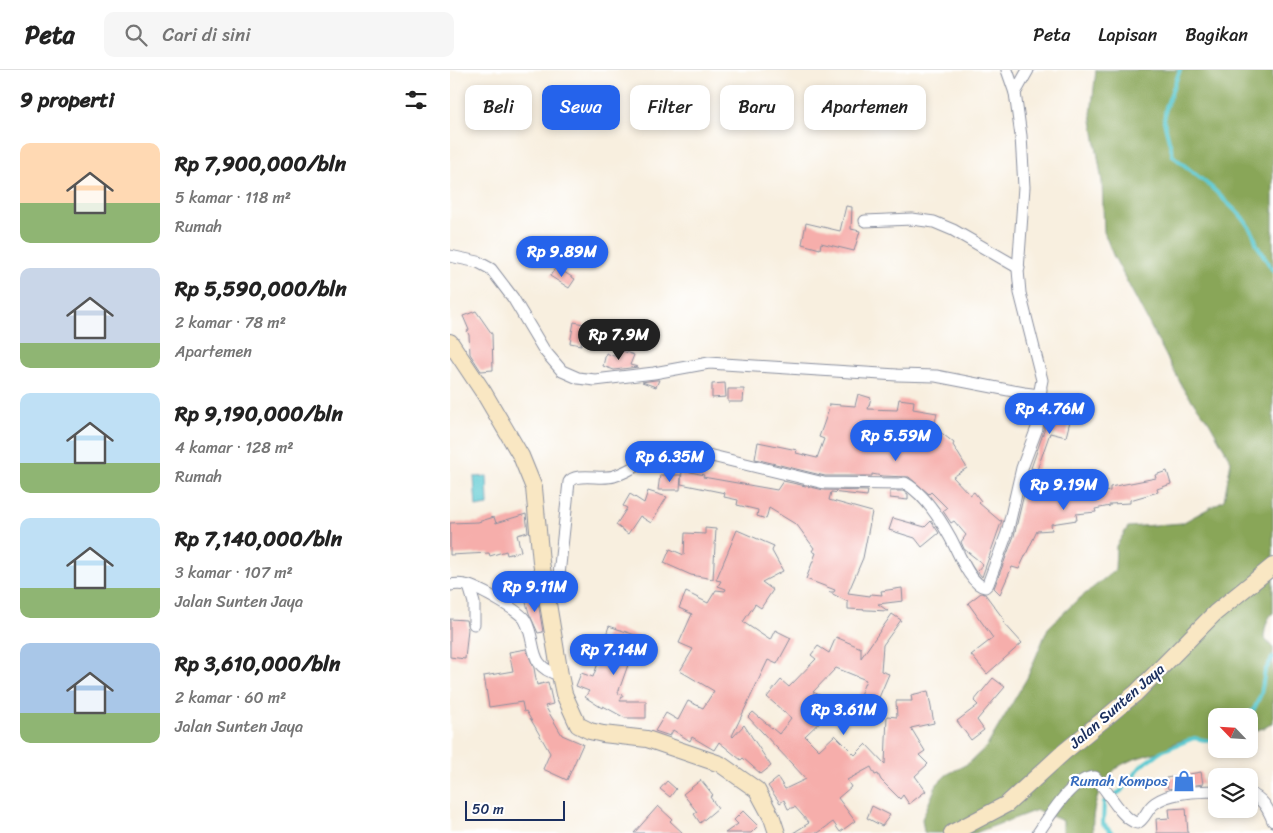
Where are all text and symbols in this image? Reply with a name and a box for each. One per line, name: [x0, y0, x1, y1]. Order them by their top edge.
search box: [104, 12, 454, 57]
text: Peta: [25, 14, 74, 56]
text: Cari di sini: [162, 18, 251, 51]
text: Peta: [1033, 19, 1070, 51]
text: Lapisan: [1098, 19, 1157, 51]
text: Bagikan: [1185, 19, 1248, 51]
icon: search: [122, 21, 150, 49]
text: 9 properti: [20, 81, 114, 119]
chip: Beli: [465, 85, 532, 130]
chip: Sewa: [542, 85, 620, 130]
chip: Filter: [630, 85, 710, 130]
chip: Baru: [720, 85, 794, 130]
chip: Apartemen: [804, 85, 926, 130]
icon: filters: [402, 86, 430, 114]
text: Rp 7,900,000/bln: [175, 145, 346, 183]
icon: home: [60, 163, 120, 223]
text: 5 kamar · 118 m²: [175, 183, 291, 212]
text: Rumah: [175, 212, 222, 241]
pin: Rp 9.89M: [510, 236, 614, 278]
text: Rp 9.89M: [527, 237, 597, 266]
text: Rp 5,590,000/bln: [175, 270, 347, 308]
icon: home: [60, 288, 120, 348]
text: 2 kamar · 78 m²: [175, 308, 286, 337]
pin: Rp 7.9M: [573, 318, 665, 361]
text: Rp 7.9M: [589, 320, 649, 349]
text: Apartemen: [175, 337, 252, 366]
pin: Rp 4.76M: [998, 392, 1102, 435]
text: Rp 4.76M: [1016, 394, 1084, 423]
text: Rp 9,190,000/bln: [175, 395, 343, 433]
icon: home: [60, 413, 120, 473]
pin: Rp 5.59M: [844, 420, 948, 462]
text: Rp 5.59M: [861, 421, 931, 450]
text: 4 kamar · 128 m²: [175, 433, 294, 462]
pin: Rp 6.35M: [618, 440, 722, 483]
text: Rp 6.35M: [636, 442, 704, 471]
text: Rumah: [175, 462, 222, 491]
pin: Rp 9.19M: [1012, 468, 1116, 511]
text: Rp 9.19M: [1031, 470, 1097, 499]
text: Rp 7,140,000/bln: [175, 520, 342, 558]
icon: home: [60, 538, 120, 598]
text: 3 kamar · 107 m²: [175, 558, 293, 587]
pin: Rp 9.11M: [483, 570, 587, 613]
text: Rp 9.11M: [503, 572, 567, 601]
text: Jalan Sunten Jaya: [175, 587, 303, 616]
pin: Rp 7.14M: [562, 634, 666, 676]
text: Rp 7.14M: [581, 635, 647, 664]
text: Rp 3,610,000/bln: [175, 645, 340, 683]
street label: Jalan Sunten Jaya: [1062, 657, 1171, 756]
icon: home: [60, 663, 120, 723]
text: 2 kamar · 60 m²: [175, 683, 286, 712]
pin: Rp 3.61M: [792, 694, 896, 736]
text: Rp 3.61M: [812, 695, 876, 724]
north arrow: [1208, 708, 1258, 758]
map controls: [1208, 708, 1258, 818]
text: Jalan Sunten Jaya: [175, 712, 303, 741]
place label: Rumah Kompos: [1070, 768, 1168, 794]
shop icon: Rumah Kompos: [1171, 768, 1197, 794]
button: layers: [1208, 768, 1258, 818]
text: 50 m: [472, 797, 504, 822]
scale bar: [465, 798, 565, 821]

